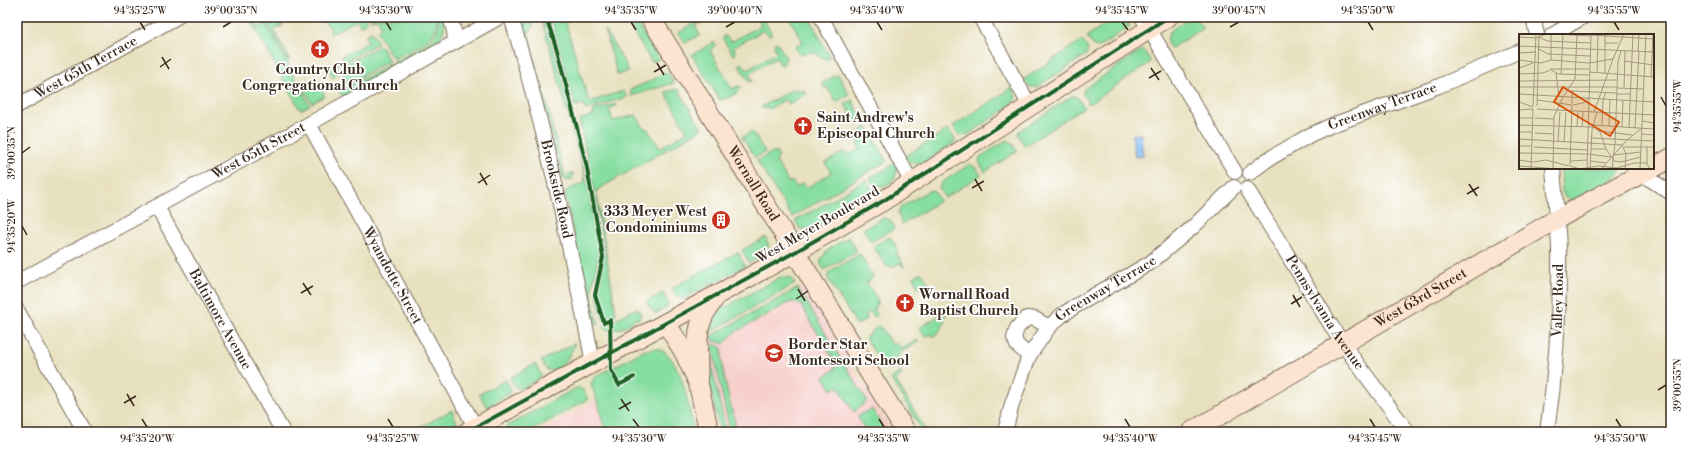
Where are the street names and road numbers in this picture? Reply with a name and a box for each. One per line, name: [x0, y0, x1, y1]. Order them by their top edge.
street label: West 65th Terrace: [31, 32, 141, 104]
street label: Greenway Terrace: [1326, 79, 1439, 135]
street label: West 65th Street: [208, 119, 309, 184]
street label: Brookside Road: [536, 137, 576, 240]
street label: Wornall Road: [722, 142, 783, 225]
street label: West Meyer Boulevard: [752, 182, 883, 268]
street label: Wyandotte Street: [358, 223, 426, 327]
street label: Greenway Terrace: [1052, 252, 1161, 326]
street label: Pennsylvania Avenue: [1281, 252, 1368, 374]
street label: West 63rd Street: [1371, 264, 1470, 333]
street label: Valley Road: [1548, 264, 1568, 339]
street label: Baltimore Avenue: [184, 265, 255, 373]

